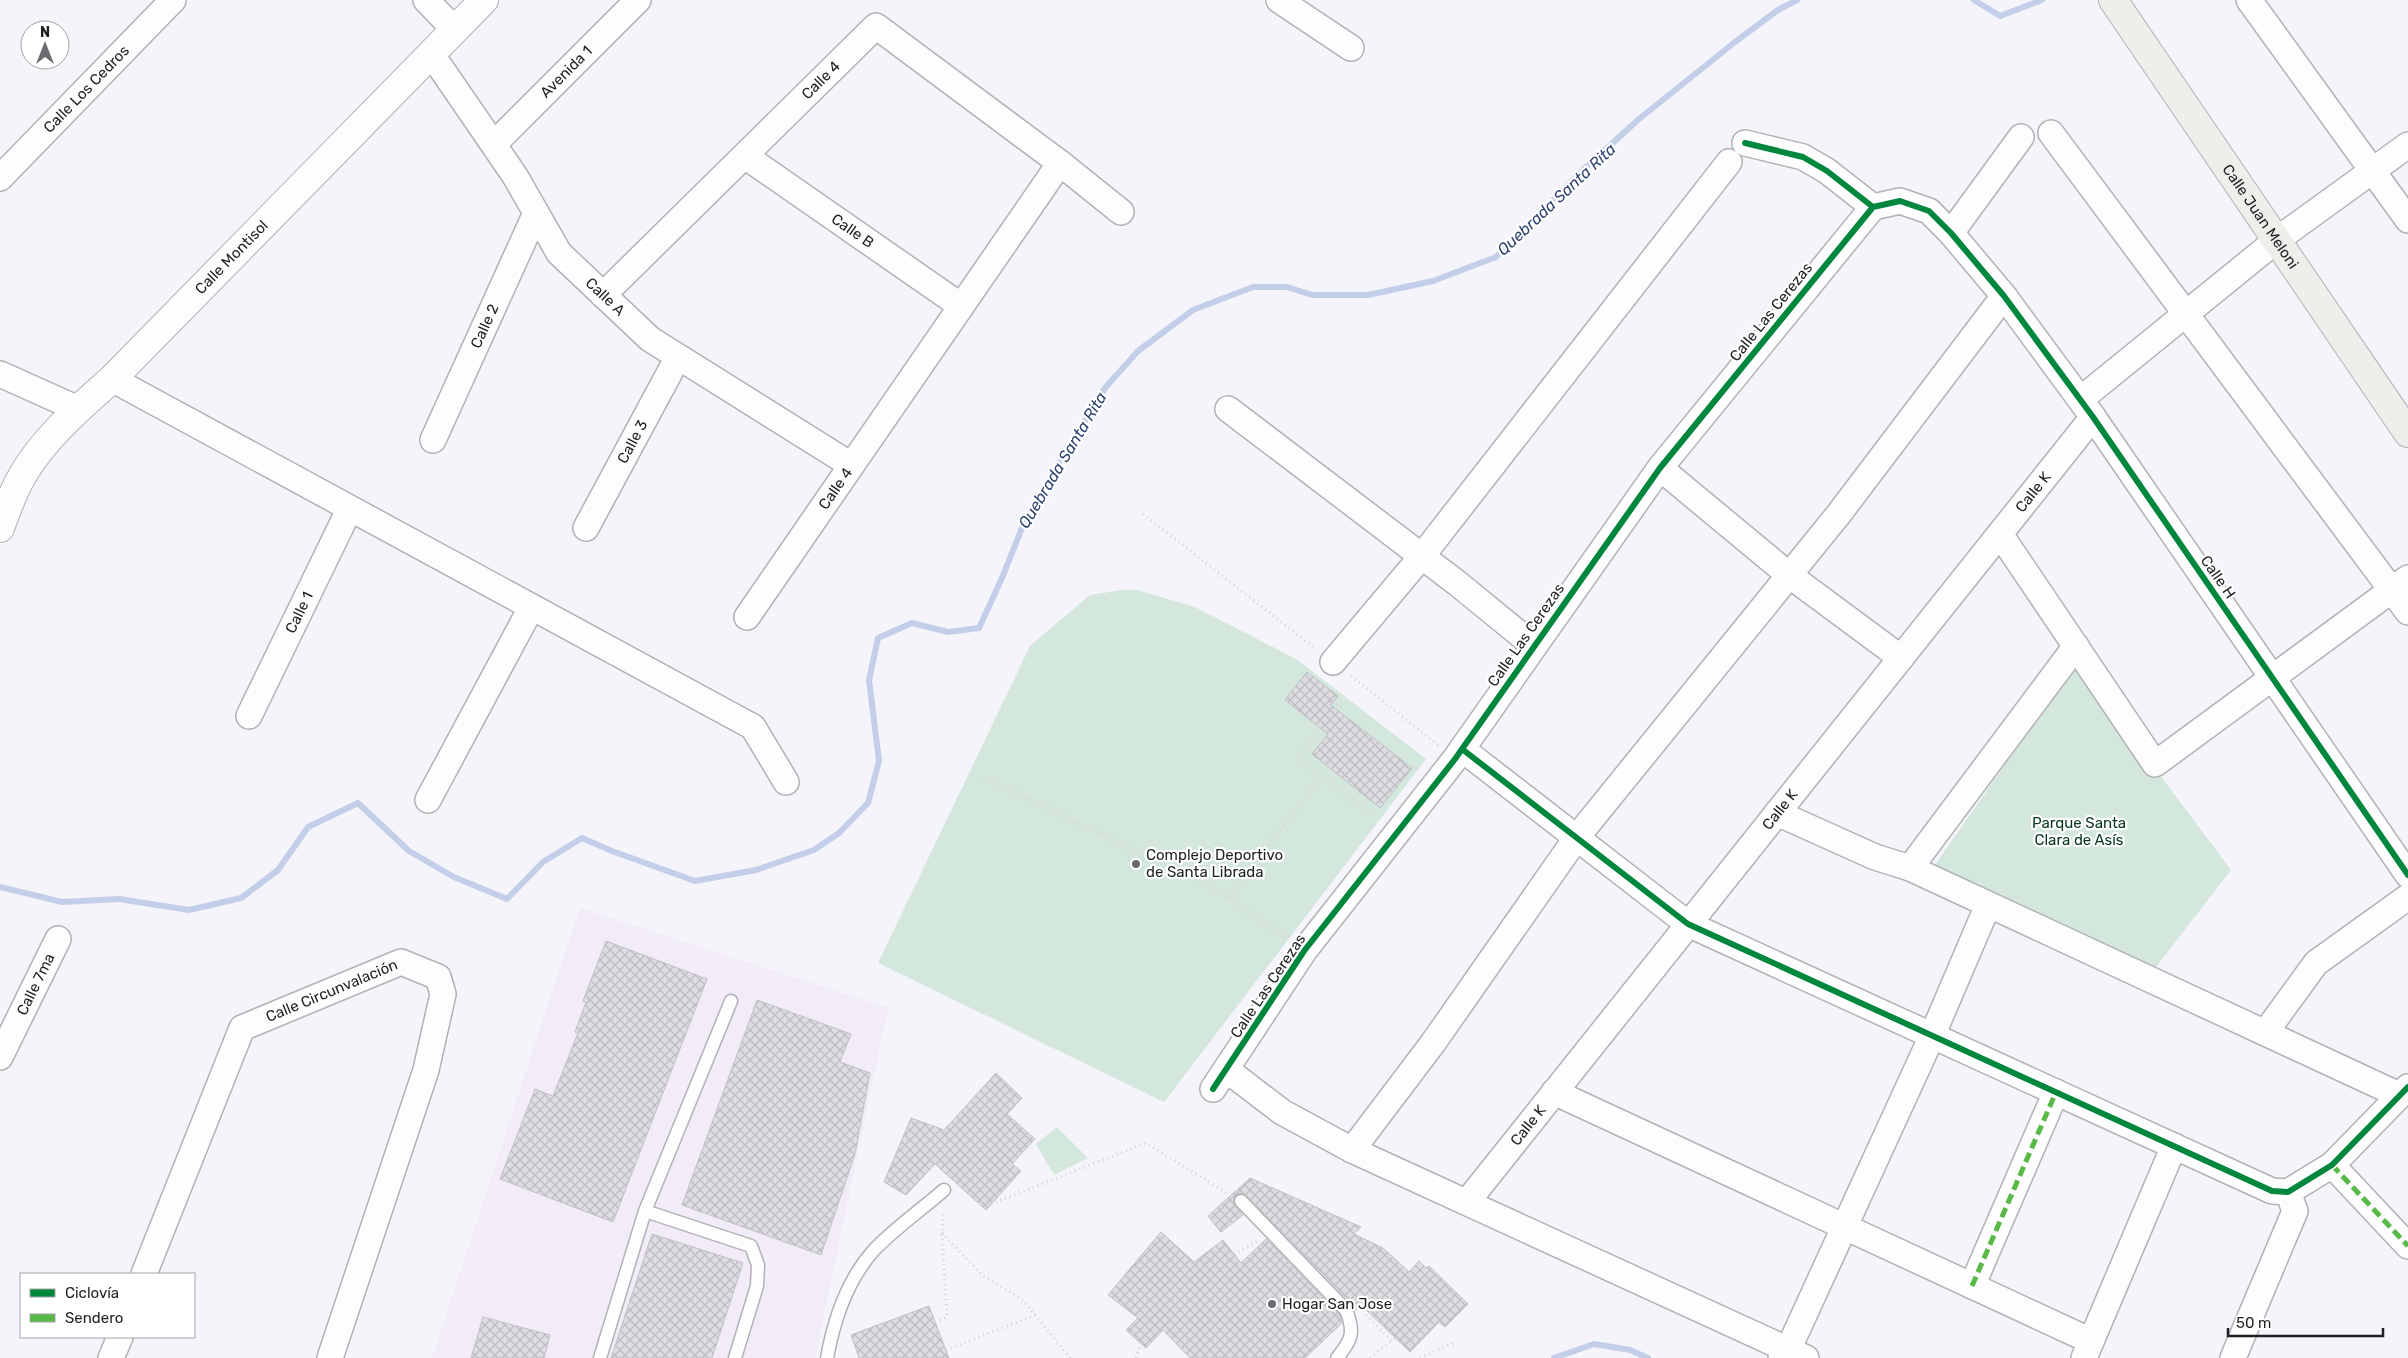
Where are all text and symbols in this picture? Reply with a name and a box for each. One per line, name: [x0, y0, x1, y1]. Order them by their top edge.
north arrow: [20, 20, 70, 70]
text: N: [40, 24, 50, 41]
street label: Calle Los Cedros: [40, 41, 133, 137]
street label: Avenida 1: [536, 42, 596, 102]
street label: Calle 4: [798, 57, 844, 103]
water label: Quebrada Santa Rita: [1493, 139, 1620, 259]
street label: Calle Juan Meloni: [2219, 161, 2302, 272]
street label: Calle B: [828, 210, 877, 252]
street label: Calle Montisol: [191, 216, 272, 298]
street label: Calle Las Cerezas: [1726, 259, 1816, 365]
street label: Calle A: [582, 274, 629, 319]
street label: Calle 2: [467, 301, 503, 351]
water label: Quebrada Santa Rita: [1014, 389, 1111, 532]
street label: Calle 3: [613, 417, 651, 467]
street label: Calle 4: [815, 464, 856, 513]
street label: Calle K: [2012, 468, 2055, 516]
street label: Calle H: [2197, 552, 2239, 602]
street label: Calle Las Cerezas: [1484, 580, 1568, 690]
street label: Calle 1: [281, 589, 317, 636]
street label: Calle K: [1758, 786, 1802, 833]
park label: Parque Santa Clara de Asís: [2032, 814, 2126, 849]
place label: Complejo Deportivo de Santa Librada: [1146, 846, 1283, 881]
marker: Complejo Deportivo de Santa Librada: [1130, 858, 1142, 870]
street label: Calle Las Cerezas: [1227, 930, 1310, 1041]
street label: Calle 7ma: [13, 950, 59, 1018]
street label: Calle Circunvalación: [263, 955, 400, 1026]
street label: Calle K: [1507, 1102, 1550, 1149]
legend: [20, 1273, 195, 1338]
text: Ciclovía: [65, 1284, 119, 1302]
place label: Hogar San Jose: [1282, 1295, 1392, 1313]
marker: Hogar San Jose: [1266, 1298, 1278, 1310]
scale bar: [2228, 1306, 2383, 1338]
text: Sendero: [65, 1309, 123, 1327]
text: 50 m: [2236, 1314, 2271, 1332]

